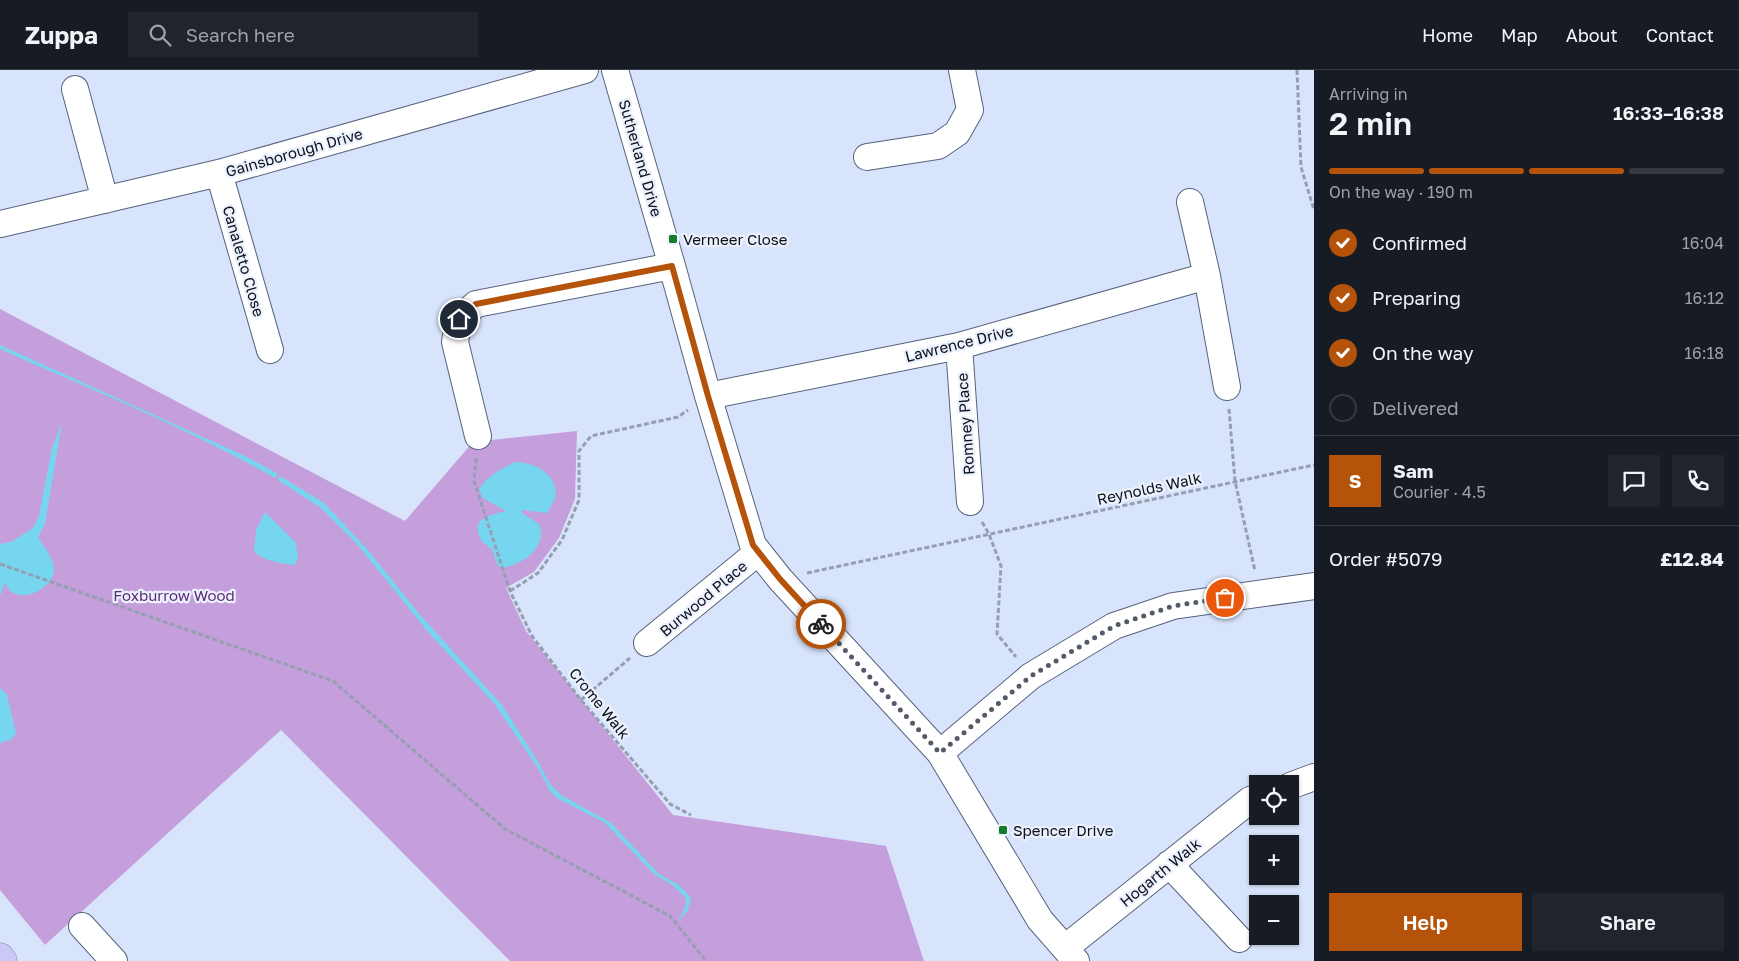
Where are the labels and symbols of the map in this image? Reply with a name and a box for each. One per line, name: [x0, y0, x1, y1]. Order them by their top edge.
street label: Sutherland Drive: [616, 97, 666, 219]
street label: Gainsborough Drive: [223, 124, 365, 180]
street label: Canaletto Close: [220, 203, 269, 319]
place label: Vermeer Close: [683, 230, 788, 248]
marker: Vermeer Close: [667, 233, 679, 245]
pin: [438, 298, 480, 340]
street label: Lawrence Drive: [903, 321, 1015, 365]
street label: Romney Place: [952, 372, 978, 476]
street label: Reynolds Walk: [1095, 468, 1203, 508]
street label: Burwood Place: [656, 556, 750, 640]
pin: [1204, 577, 1246, 619]
park label: Foxburrow Wood: [113, 586, 235, 604]
courier: [796, 599, 846, 649]
street label: Crome Walk: [566, 664, 634, 743]
place label: Spencer Drive: [1013, 821, 1114, 839]
marker: Spencer Drive: [997, 824, 1009, 836]
street label: Hogarth Walk: [1116, 834, 1204, 910]

